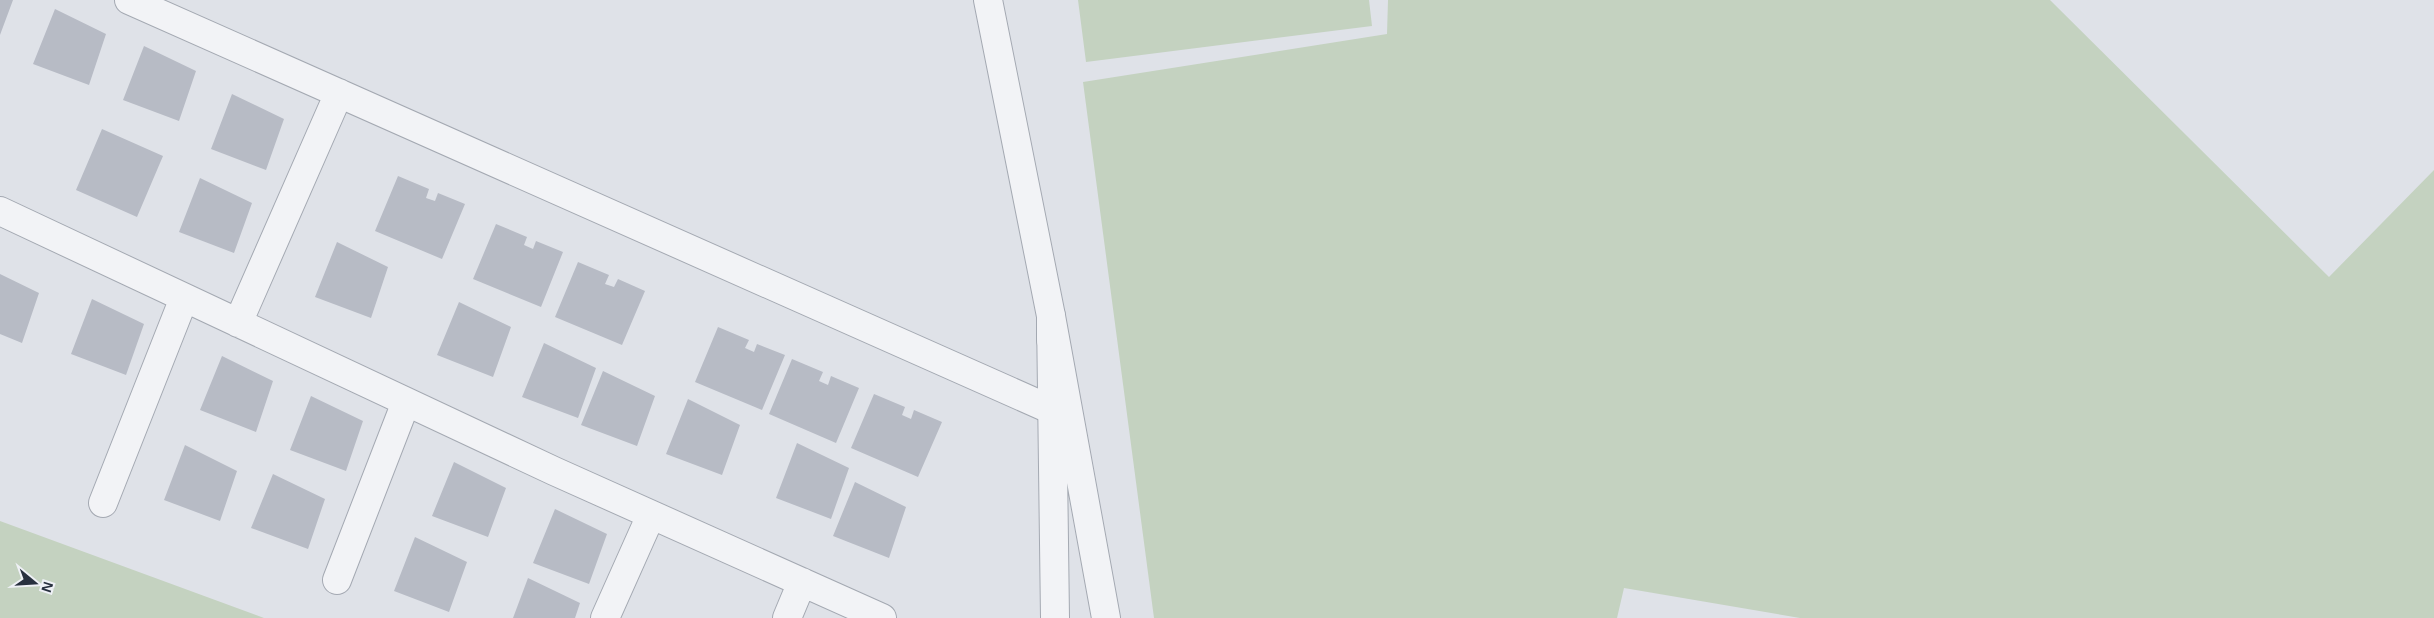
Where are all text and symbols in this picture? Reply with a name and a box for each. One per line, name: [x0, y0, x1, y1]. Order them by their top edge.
north arrow: [10, 558, 60, 608]
text: N: [38, 580, 57, 594]

